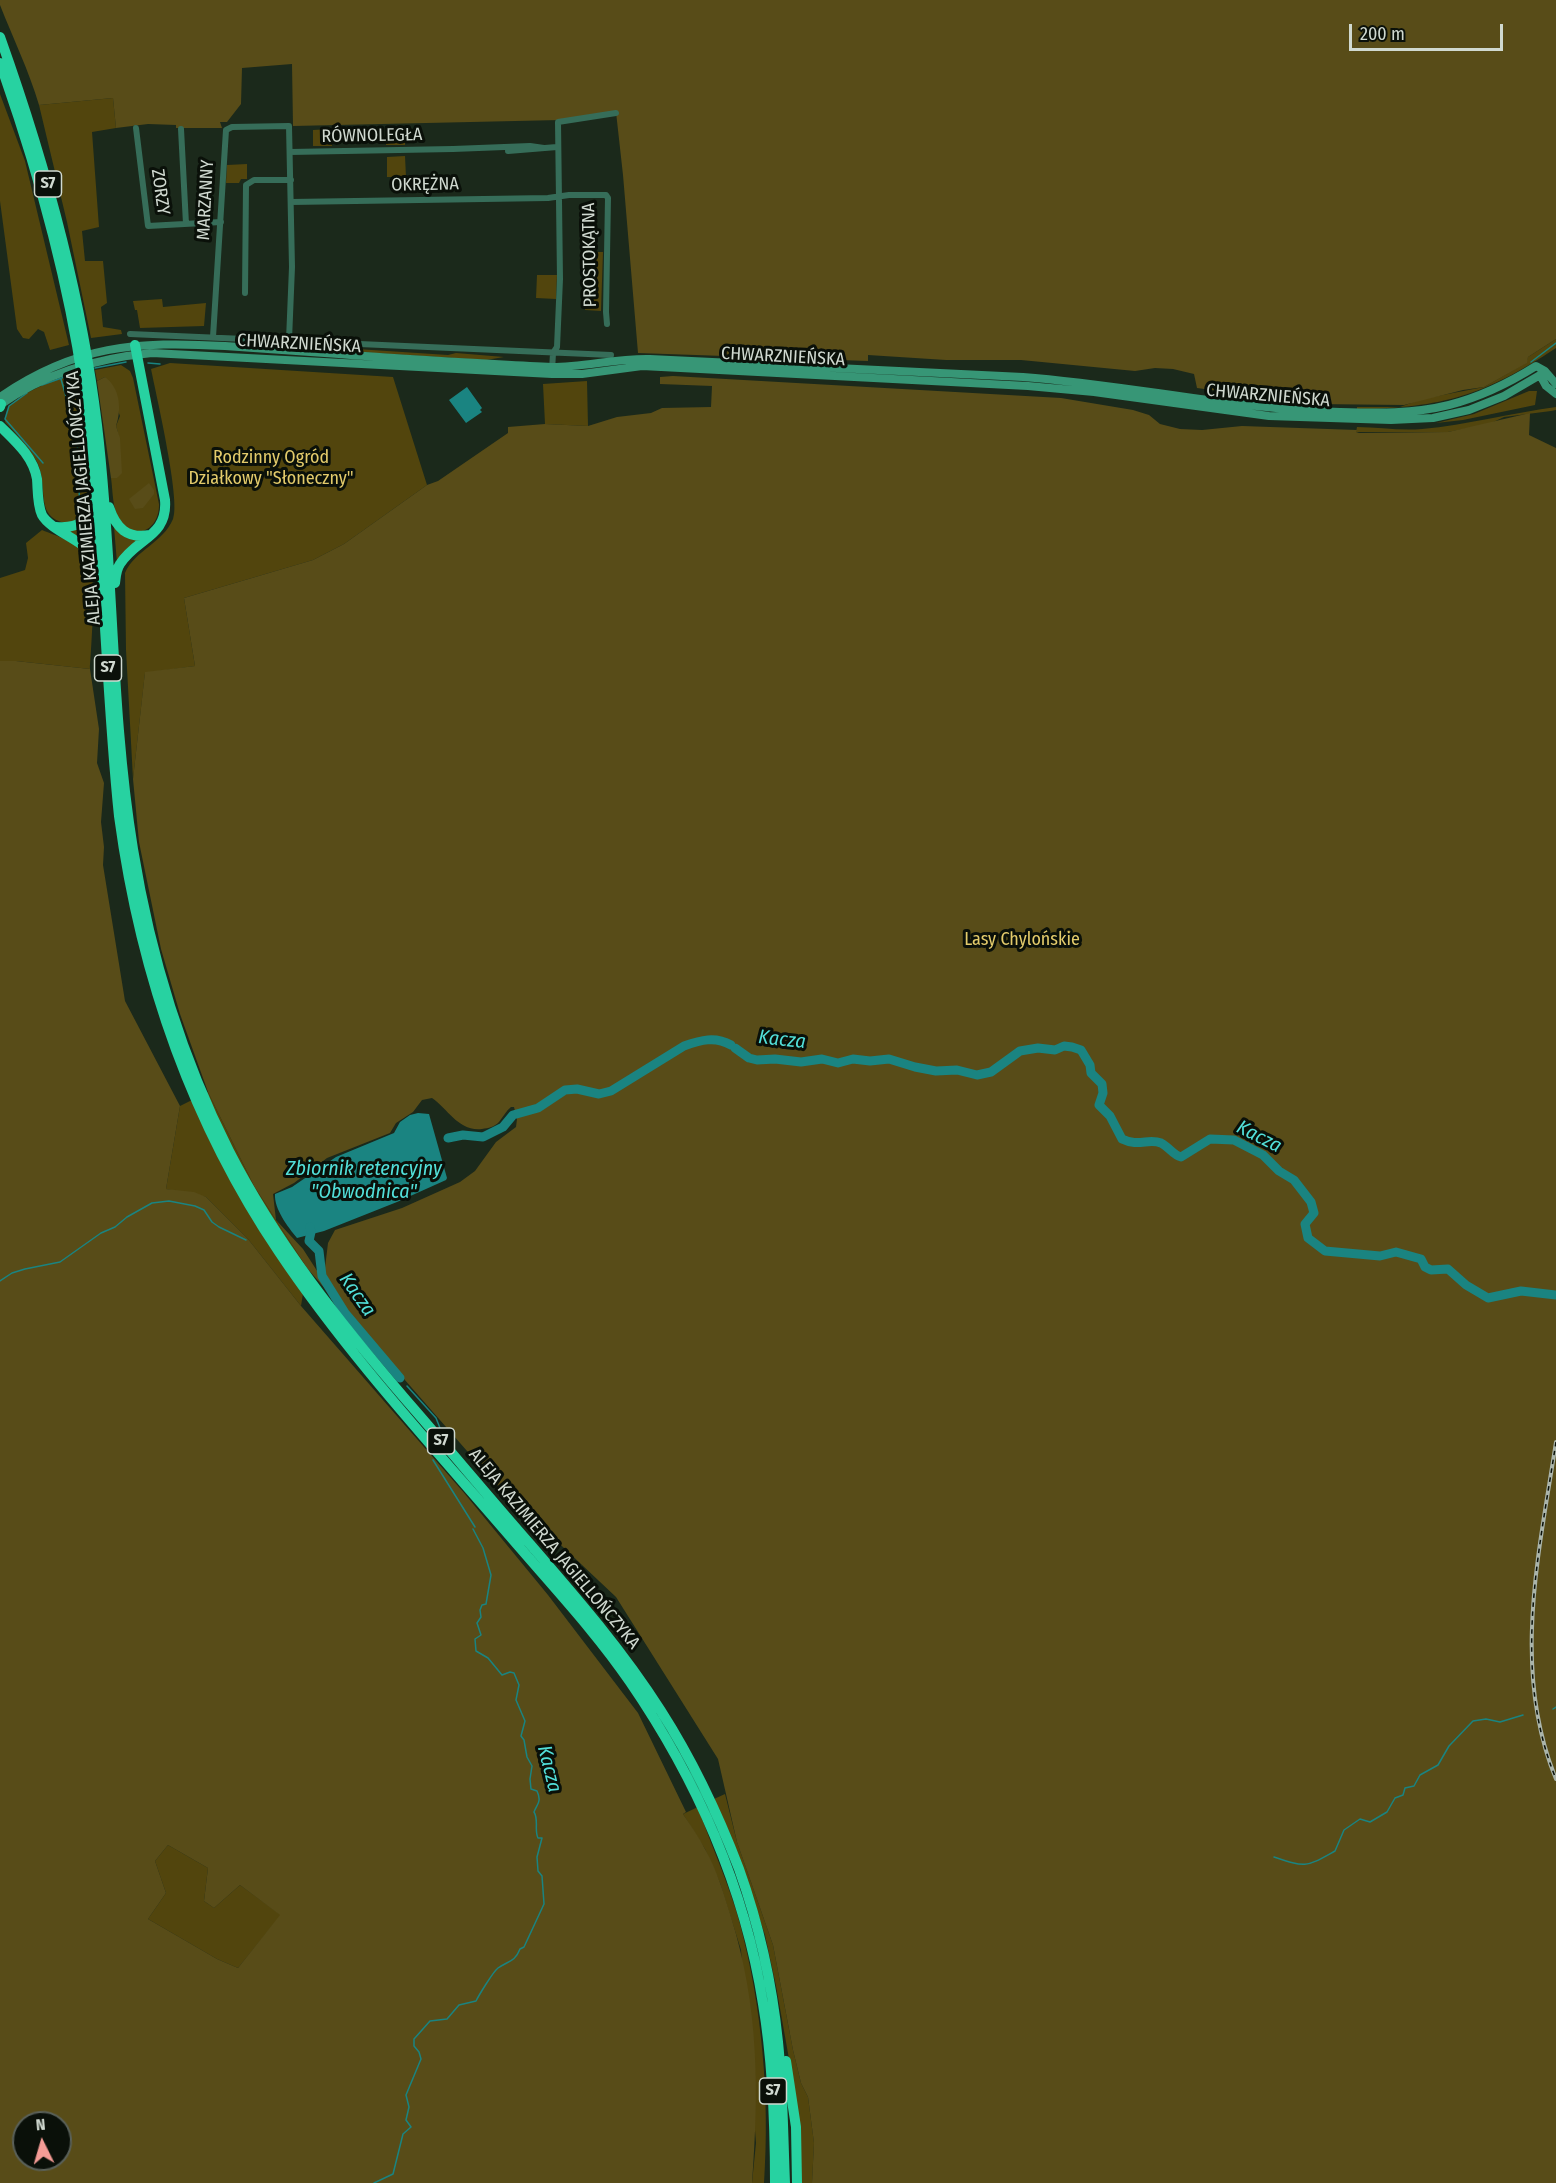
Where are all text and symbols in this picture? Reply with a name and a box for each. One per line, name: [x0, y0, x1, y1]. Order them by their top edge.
scale bar: [1352, 12, 1506, 50]
text: 200 m: [1360, 23, 1405, 45]
street label: RÓWNOLEGŁA: [321, 124, 423, 148]
street label: MARZANNY: [193, 159, 219, 241]
street label: ZORZY: [146, 167, 174, 217]
road number: S7: [34, 171, 62, 197]
street label: OKRĘŻNA: [391, 174, 459, 196]
street label: PROSTOKĄTNA: [578, 202, 602, 308]
street label: CHWARZNIEŃSKA: [236, 330, 362, 358]
street label: CHWARZNIEŃSKA: [720, 343, 846, 371]
street label: ALEJA KAZIMIERZA JAGIELLOŃCZYKA: [62, 370, 106, 626]
street label: CHWARZNIEŃSKA: [1205, 380, 1331, 412]
park label: Rodzinny Ogród Działkowy "Słoneczny": [188, 447, 354, 490]
road number: S7: [94, 655, 122, 681]
park label: Lasy Chylońskie: [964, 929, 1080, 951]
water label: Kacza: [757, 1026, 807, 1054]
water label: Kacza: [1232, 1116, 1286, 1158]
water label: Zbiornik retencyjny "Obwodnica": [286, 1157, 442, 1204]
water label: Kacza: [334, 1269, 380, 1321]
road number: S7: [428, 1428, 454, 1454]
street label: ALEJA KAZIMIERZA JAGIELLOŃCZYKA: [464, 1444, 644, 1654]
water label: Kacza: [532, 1743, 566, 1795]
road number: S7: [760, 2078, 786, 2104]
north arrow: [12, 2111, 72, 2171]
text: N: [35, 2115, 46, 2134]

